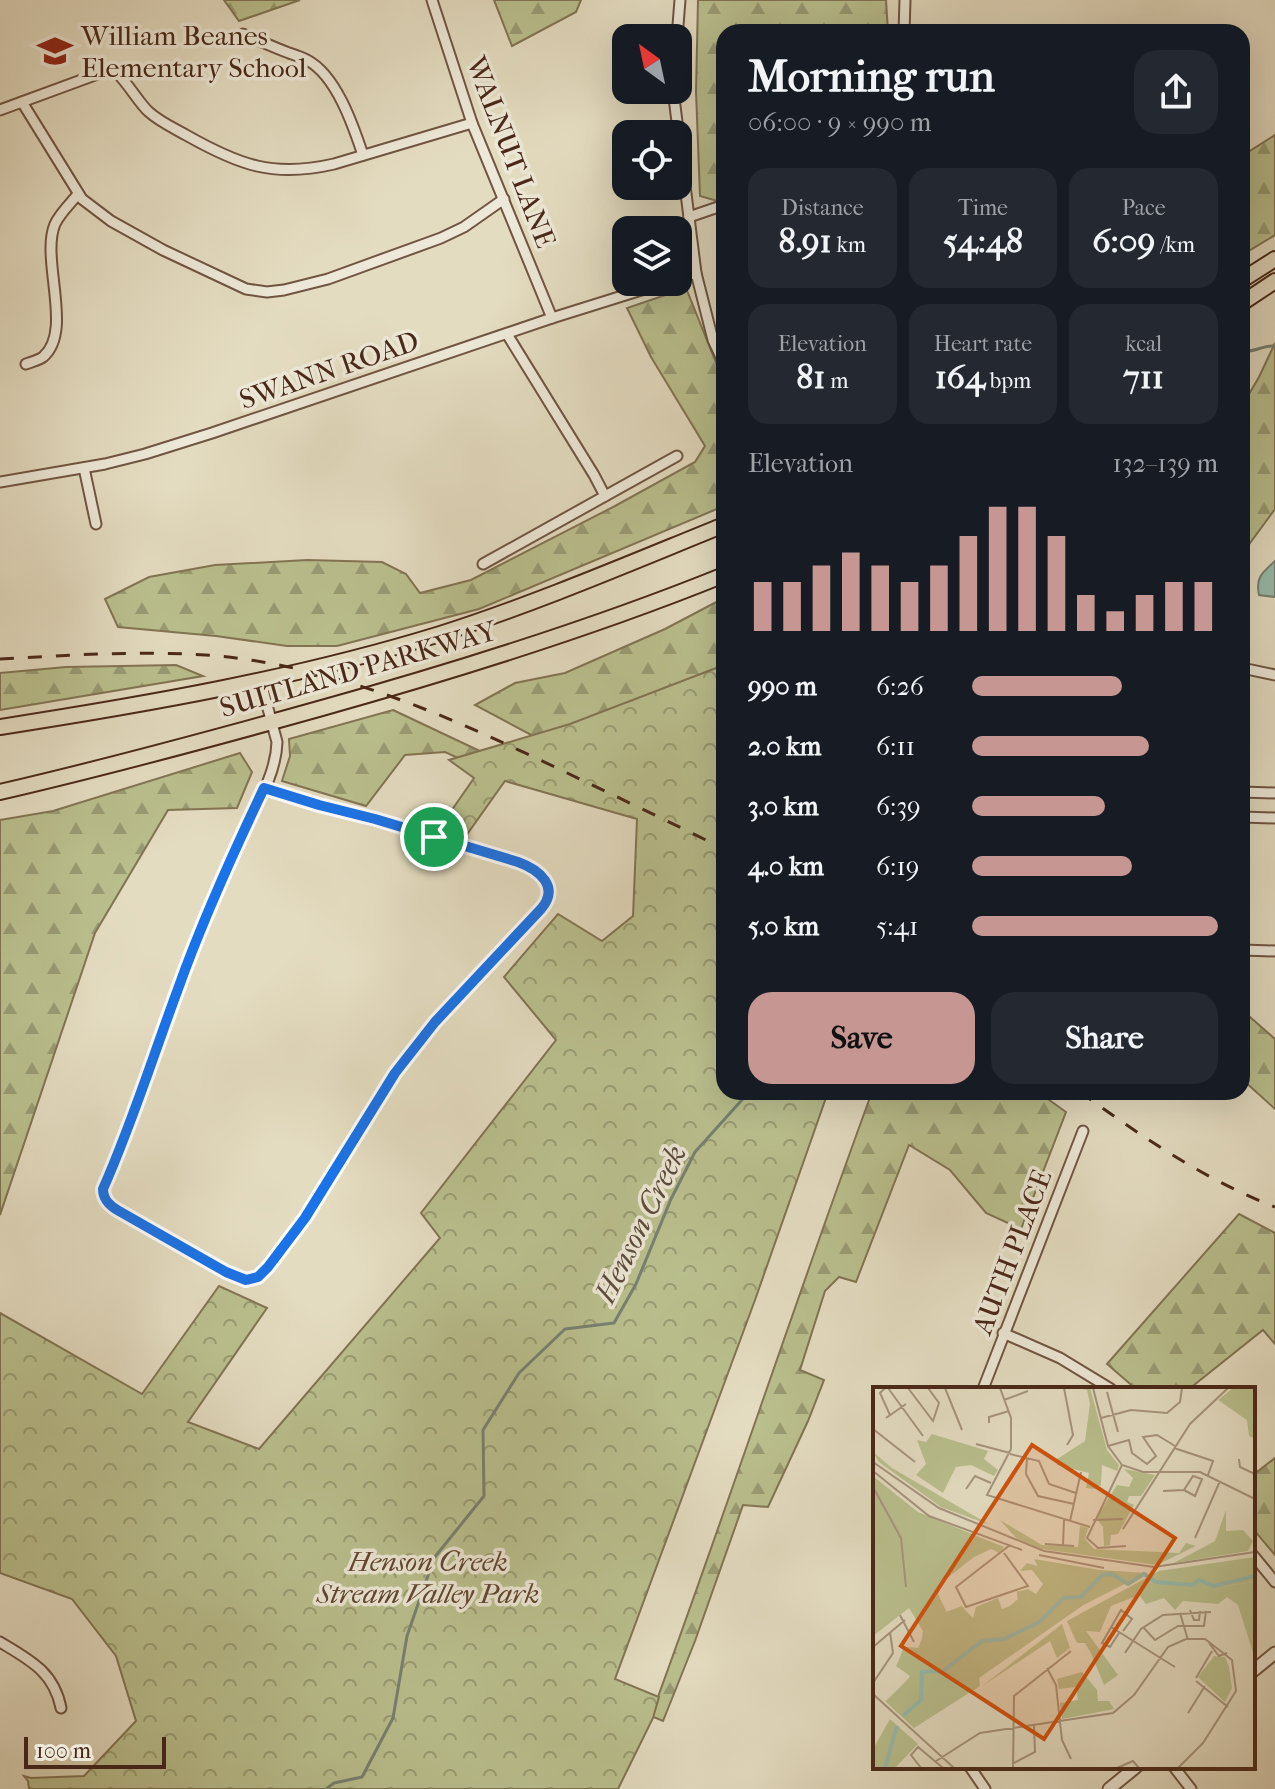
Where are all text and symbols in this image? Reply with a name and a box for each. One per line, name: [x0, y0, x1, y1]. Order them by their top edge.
place label: William Beanes Elementary School: [80, 19, 307, 84]
north arrow: [612, 24, 692, 104]
map controls: [612, 24, 692, 296]
school or university icon: William Beanes Elementary School: [36, 32, 74, 70]
button: share: [1134, 50, 1218, 134]
street label: WALNUT LANE: [459, 51, 563, 252]
text: Morning run: [748, 51, 995, 102]
text: 06:00 · 9 × 990 m: [748, 107, 931, 138]
button: locate: [612, 120, 692, 200]
text: Distance: [781, 195, 864, 221]
text: Time: [958, 195, 1008, 221]
text: Pace: [1122, 195, 1166, 221]
button: layers: [612, 216, 692, 296]
text: 8.91: [779, 221, 832, 261]
text: 54:48: [943, 221, 1023, 261]
text: 6:09: [1092, 221, 1155, 261]
text: km: [832, 232, 866, 258]
text: /km: [1155, 232, 1195, 258]
street label: SWANN ROAD: [235, 324, 423, 416]
text: Elevation: [778, 331, 867, 357]
text: Heart rate: [934, 331, 1032, 357]
text: kcal: [1125, 331, 1162, 357]
text: 81: [796, 357, 825, 397]
text: 164: [935, 357, 985, 397]
text: 711: [1123, 357, 1164, 397]
text: m: [825, 368, 848, 394]
text: bpm: [985, 368, 1031, 394]
text: Elevation: [748, 448, 853, 479]
text: 132–139 m: [1113, 448, 1218, 479]
street label: SUITLAND PARKWAY: [216, 613, 501, 724]
text: 990 m: [748, 671, 817, 702]
text: 6:26: [876, 671, 924, 702]
text: 2.0 km: [748, 731, 821, 762]
text: 6:11: [876, 731, 915, 762]
text: 3.0 km: [748, 791, 819, 822]
text: 6:39: [876, 791, 921, 822]
pin: [400, 803, 468, 871]
icon: arrive: [412, 815, 456, 859]
text: 4.0 km: [748, 851, 824, 882]
text: 6:19: [876, 851, 919, 882]
text: 5.0 km: [748, 911, 819, 942]
text: 5:41: [876, 911, 918, 942]
button: Save: [748, 992, 975, 1084]
button: Share: [991, 992, 1218, 1084]
water label: Henson Creek: [587, 1139, 694, 1309]
street label: AUTH PLACE: [965, 1165, 1059, 1340]
inset map: [873, 1387, 1255, 1769]
park label: Henson Creek Stream Valley Park: [316, 1545, 539, 1610]
scale bar: [24, 1733, 166, 1769]
text: 100 m: [36, 1738, 91, 1764]

